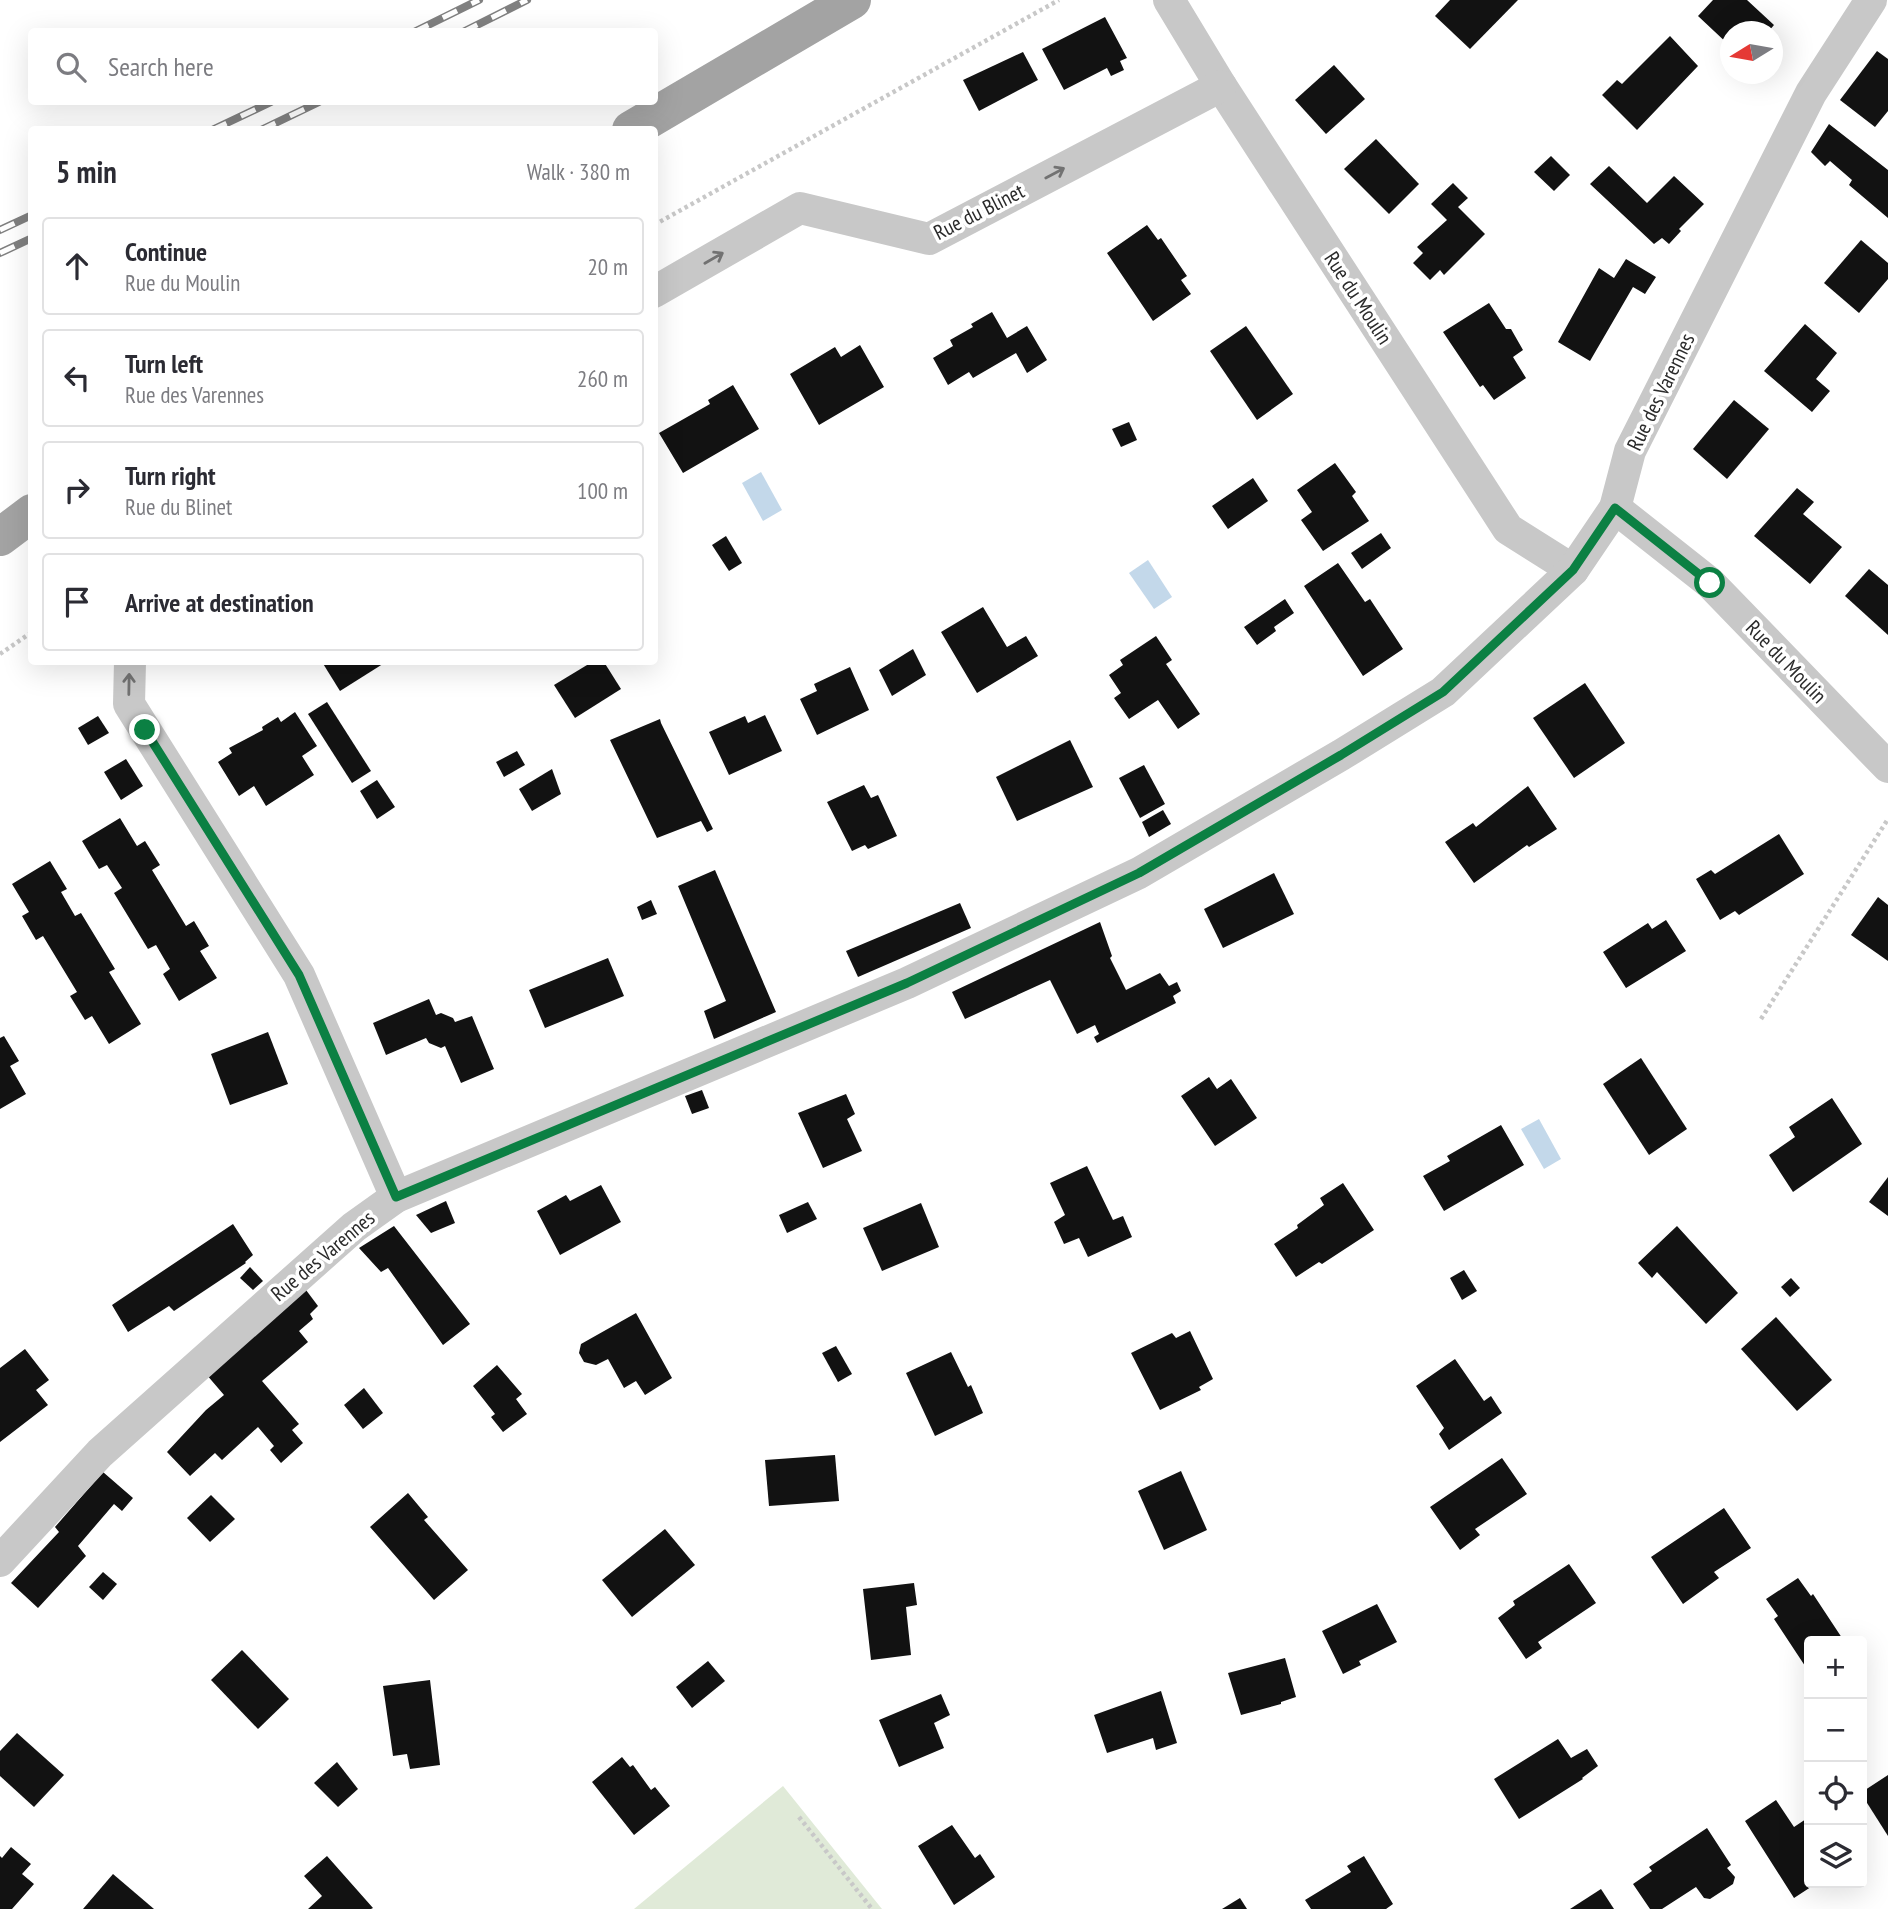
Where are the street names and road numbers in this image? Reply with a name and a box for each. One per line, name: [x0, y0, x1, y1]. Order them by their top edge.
street label: Rue du Blinet: [929, 177, 1029, 246]
street label: Rue du Moulin: [1318, 246, 1398, 349]
street label: Rue des Varennes: [1621, 329, 1701, 455]
street label: Rue du Moulin: [1740, 614, 1833, 709]
street label: Rue des Varennes: [265, 1204, 380, 1307]

